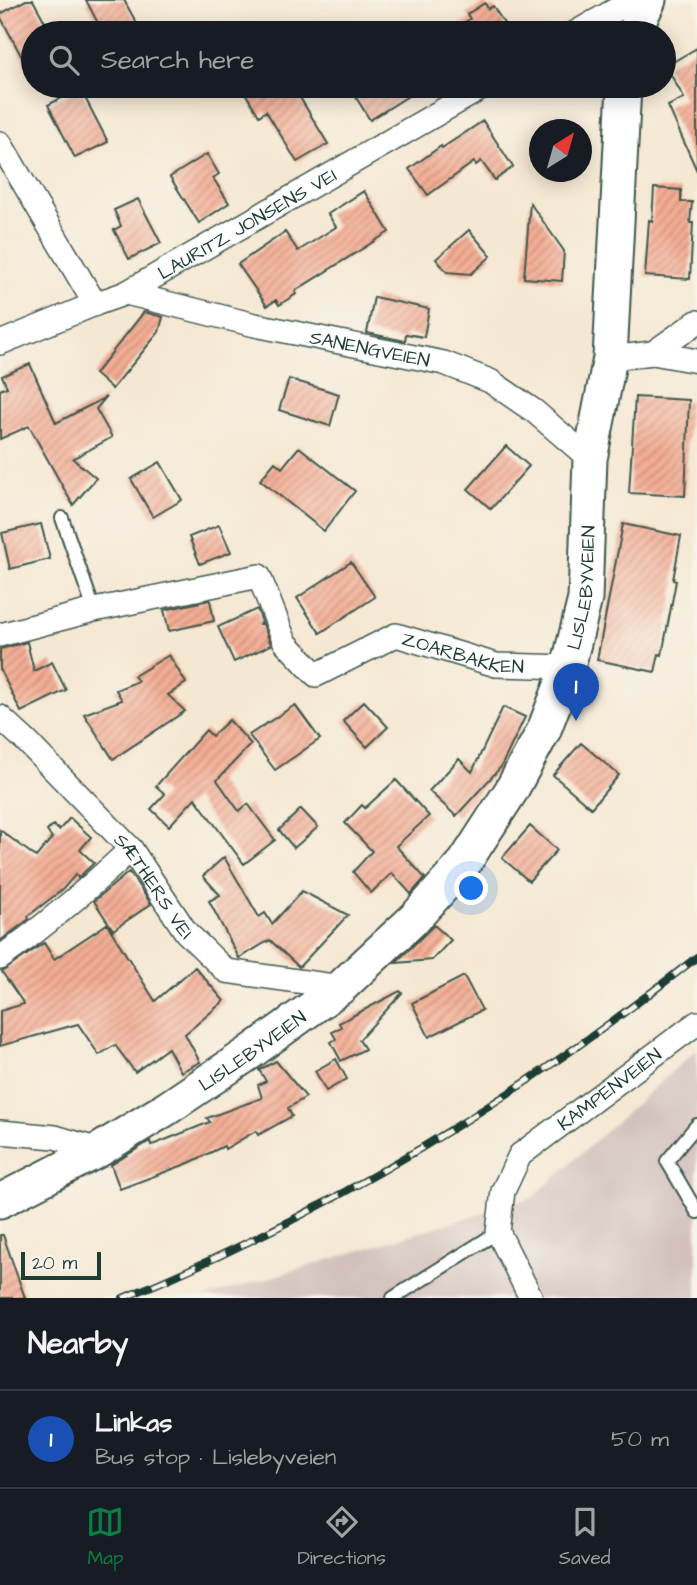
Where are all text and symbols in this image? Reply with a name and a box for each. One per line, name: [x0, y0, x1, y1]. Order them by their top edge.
search box: [21, 21, 676, 98]
icon: search: [45, 41, 83, 79]
text: Search here: [101, 42, 254, 78]
north arrow: [529, 119, 592, 182]
street label: LAURITZ JONSENS VEI: [153, 162, 342, 287]
street label: SANENGVEIEN: [307, 324, 432, 375]
street label: LISLEBYVEIEN: [561, 525, 603, 653]
street label: ZOARBAKKEN: [398, 626, 524, 681]
pin: 1: [553, 663, 599, 721]
street label: SÆTHERS VEI: [107, 827, 198, 946]
your location: [454, 871, 488, 905]
street label: LISLEBYVEIEN: [194, 1004, 312, 1098]
street label: KAMPENVEIEN: [552, 1042, 668, 1138]
scale bar: [21, 1249, 102, 1281]
text: 20 m: [32, 1250, 77, 1277]
text: Nearby: [28, 1323, 128, 1365]
text: Linkas: [95, 1405, 172, 1441]
text: 1: [50, 1423, 52, 1455]
text: 50 m: [611, 1423, 669, 1455]
text: Bus stop · Lislebyveien: [95, 1441, 336, 1473]
tab: Map: [86, 1503, 124, 1572]
tab: Directions: [297, 1503, 386, 1572]
tab: Saved: [559, 1503, 610, 1572]

